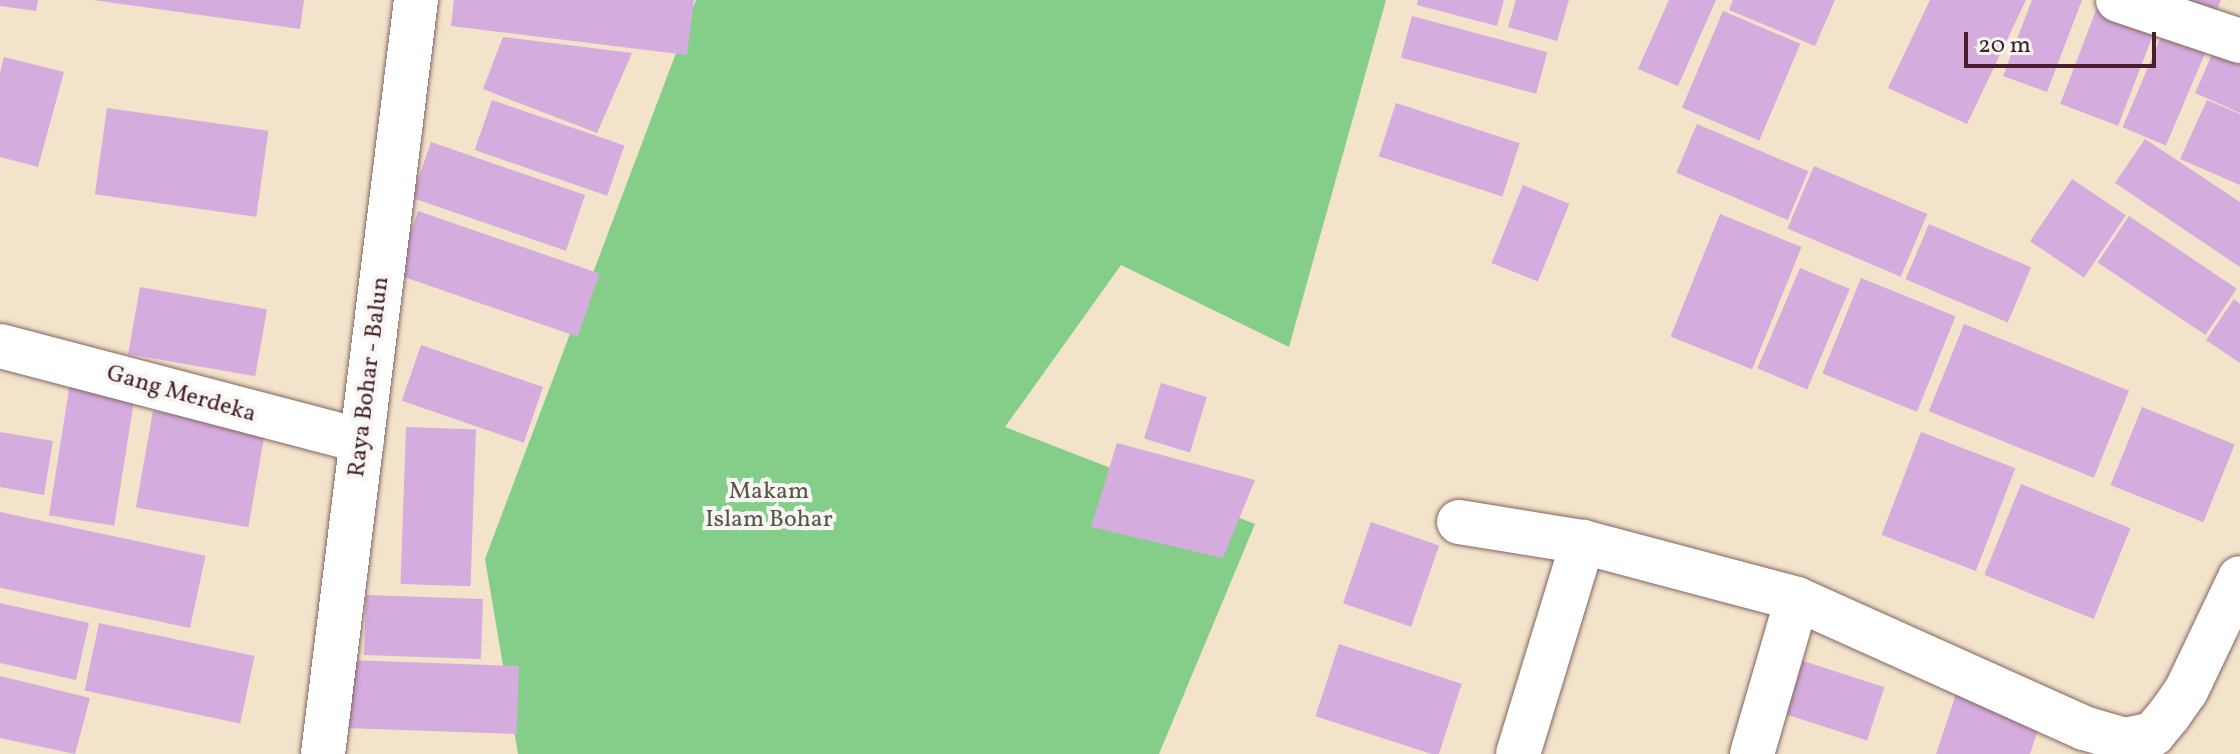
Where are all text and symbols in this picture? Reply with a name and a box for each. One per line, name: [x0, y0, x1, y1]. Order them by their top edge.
scale bar: [1968, 16, 2160, 66]
text: 20 m: [1978, 29, 2031, 63]
street label: Raya Bohar - Balun: [343, 275, 397, 479]
street label: Gang Merdeka: [103, 360, 259, 430]
park label: Makam Islam Bohar: [705, 479, 833, 535]

